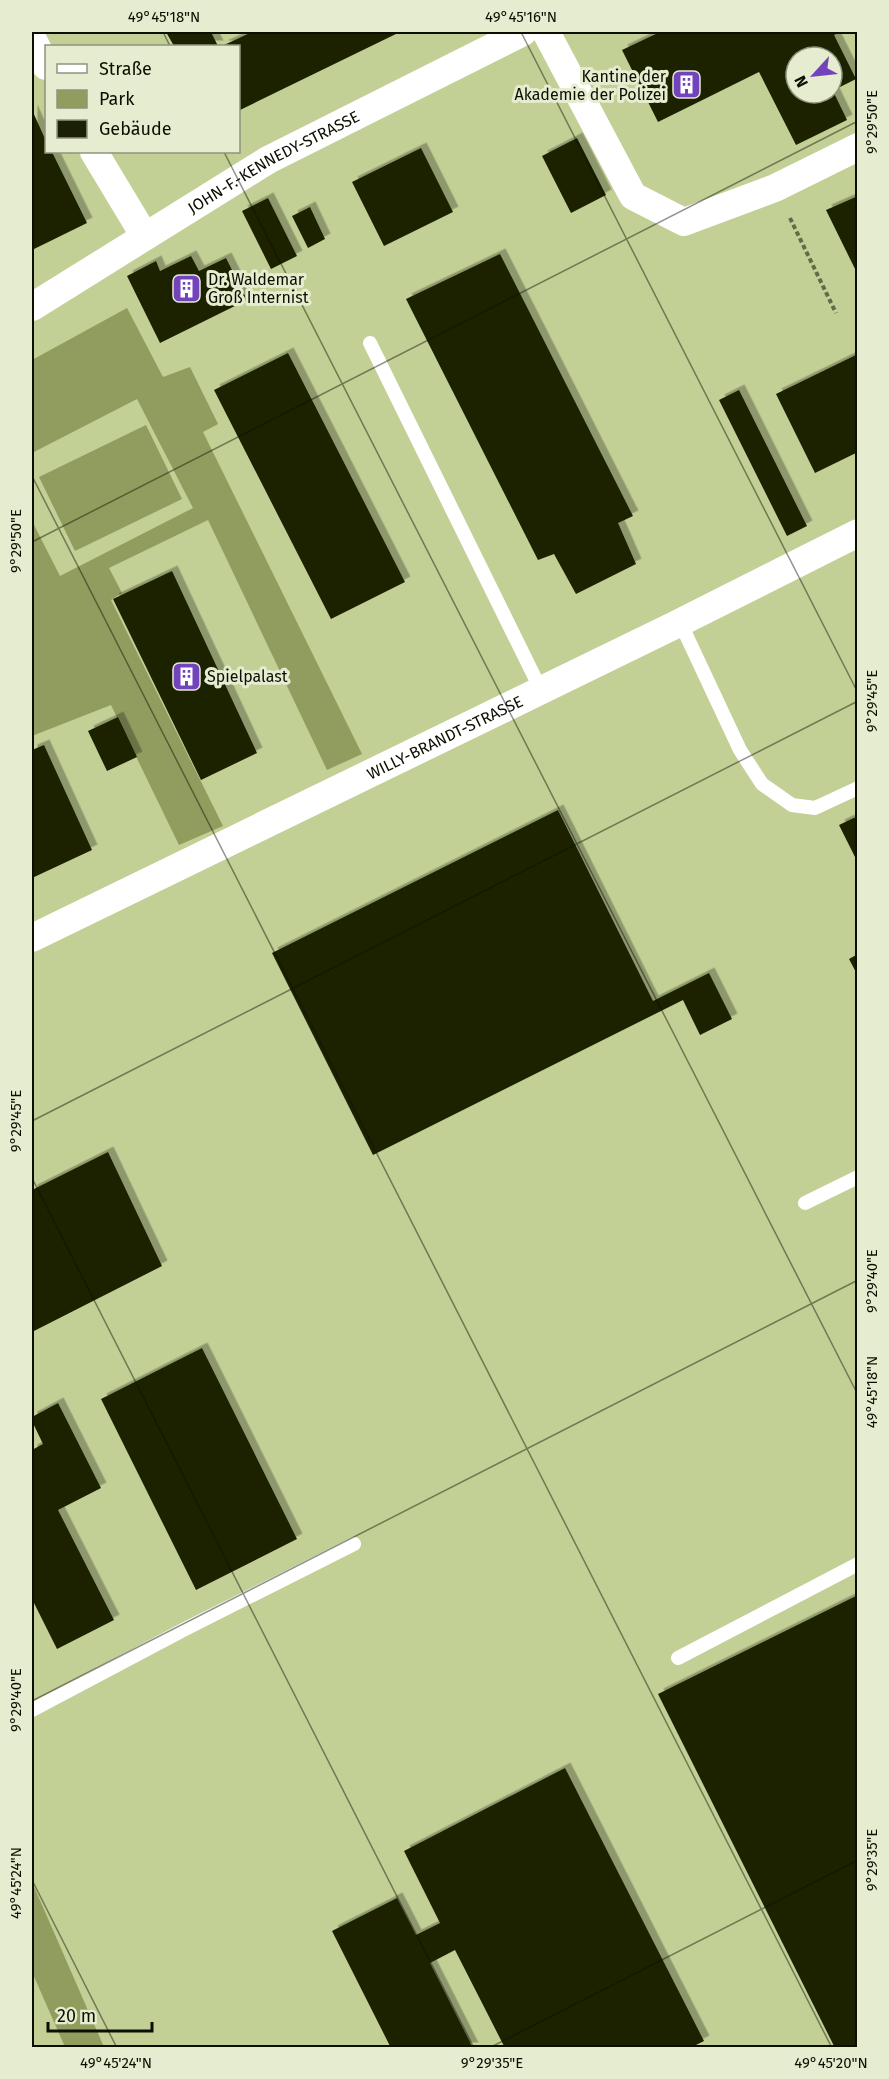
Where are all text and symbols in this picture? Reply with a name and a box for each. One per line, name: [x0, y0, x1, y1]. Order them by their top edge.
text: 49°45'18"N: [128, 8, 200, 26]
text: 49°45'16"N: [485, 8, 557, 26]
legend: [45, 45, 240, 153]
north arrow: [784, 45, 844, 105]
text: Straße: [99, 58, 152, 80]
place label: Kantine der Akademie der Polizei: [515, 67, 667, 104]
building icon: Kantine der Akademie der Polizei: [671, 69, 703, 101]
text: N: [790, 73, 812, 91]
text: Park: [99, 88, 135, 110]
text: 9°29'50"E: [863, 90, 881, 154]
street label: JOHN-F.-KENNEDY-STRASSE: [184, 106, 362, 217]
text: Gebäude: [99, 118, 172, 140]
place label: Dr. Waldemar Groß Internist: [208, 270, 309, 307]
building icon: Dr. Waldemar Groß Internist: [171, 272, 203, 304]
text: 9°29'50"E: [7, 509, 25, 573]
building icon: Spielpalast: [170, 660, 202, 692]
place label: Spielpalast: [207, 667, 288, 686]
text: 9°29'45"E: [863, 670, 881, 732]
street label: WILLY-BRANDT-STRASSE: [364, 691, 526, 783]
text: 9°29'45"E: [7, 1090, 25, 1152]
text: 9°29'40"E: [863, 1249, 881, 1313]
text: 49°45'18"N: [863, 1356, 881, 1428]
text: 9°29'40"E: [7, 1668, 25, 1732]
text: 9°29'35"E: [863, 1829, 881, 1891]
text: 49°45'24"N: [7, 1847, 25, 1919]
scale bar: [48, 1995, 152, 2033]
text: 20 m: [57, 2005, 96, 2027]
text: 49°45'24"N: [80, 2054, 152, 2072]
text: 9°29'35"E: [461, 2054, 523, 2072]
text: 49°45'20"N: [794, 2054, 868, 2072]

